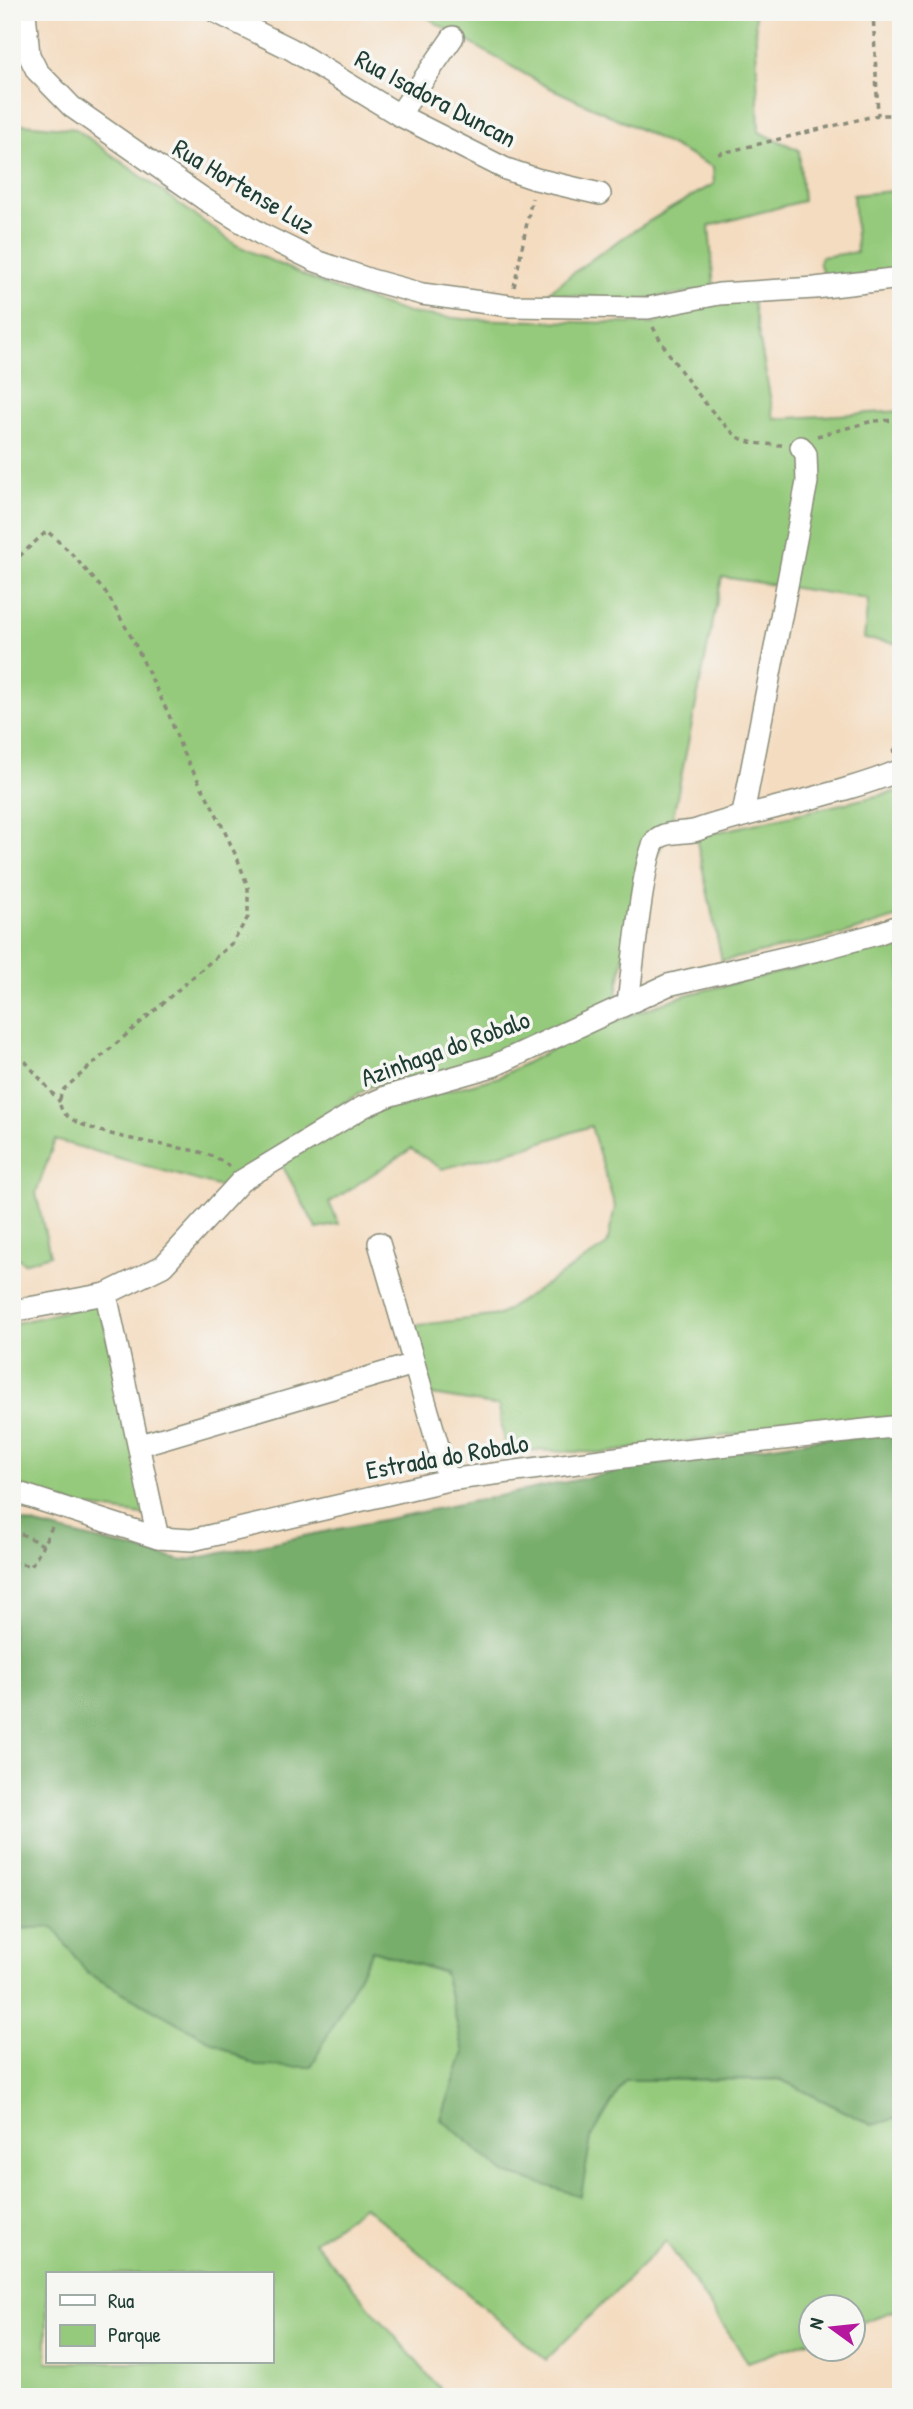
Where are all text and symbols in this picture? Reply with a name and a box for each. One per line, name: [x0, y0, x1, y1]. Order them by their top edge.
street label: Rua Isadora Duncan: [349, 41, 523, 155]
street label: Rua Hortense Luz: [167, 130, 321, 242]
street label: Azinhaga do Robalo: [356, 1001, 534, 1095]
street label: Estrada do Robalo: [363, 1425, 531, 1487]
legend: [46, 2272, 273, 2364]
text: Rua: [108, 2286, 134, 2315]
north arrow: [797, 2294, 867, 2364]
text: N: [802, 2315, 829, 2332]
text: Parque: [108, 2320, 161, 2349]

